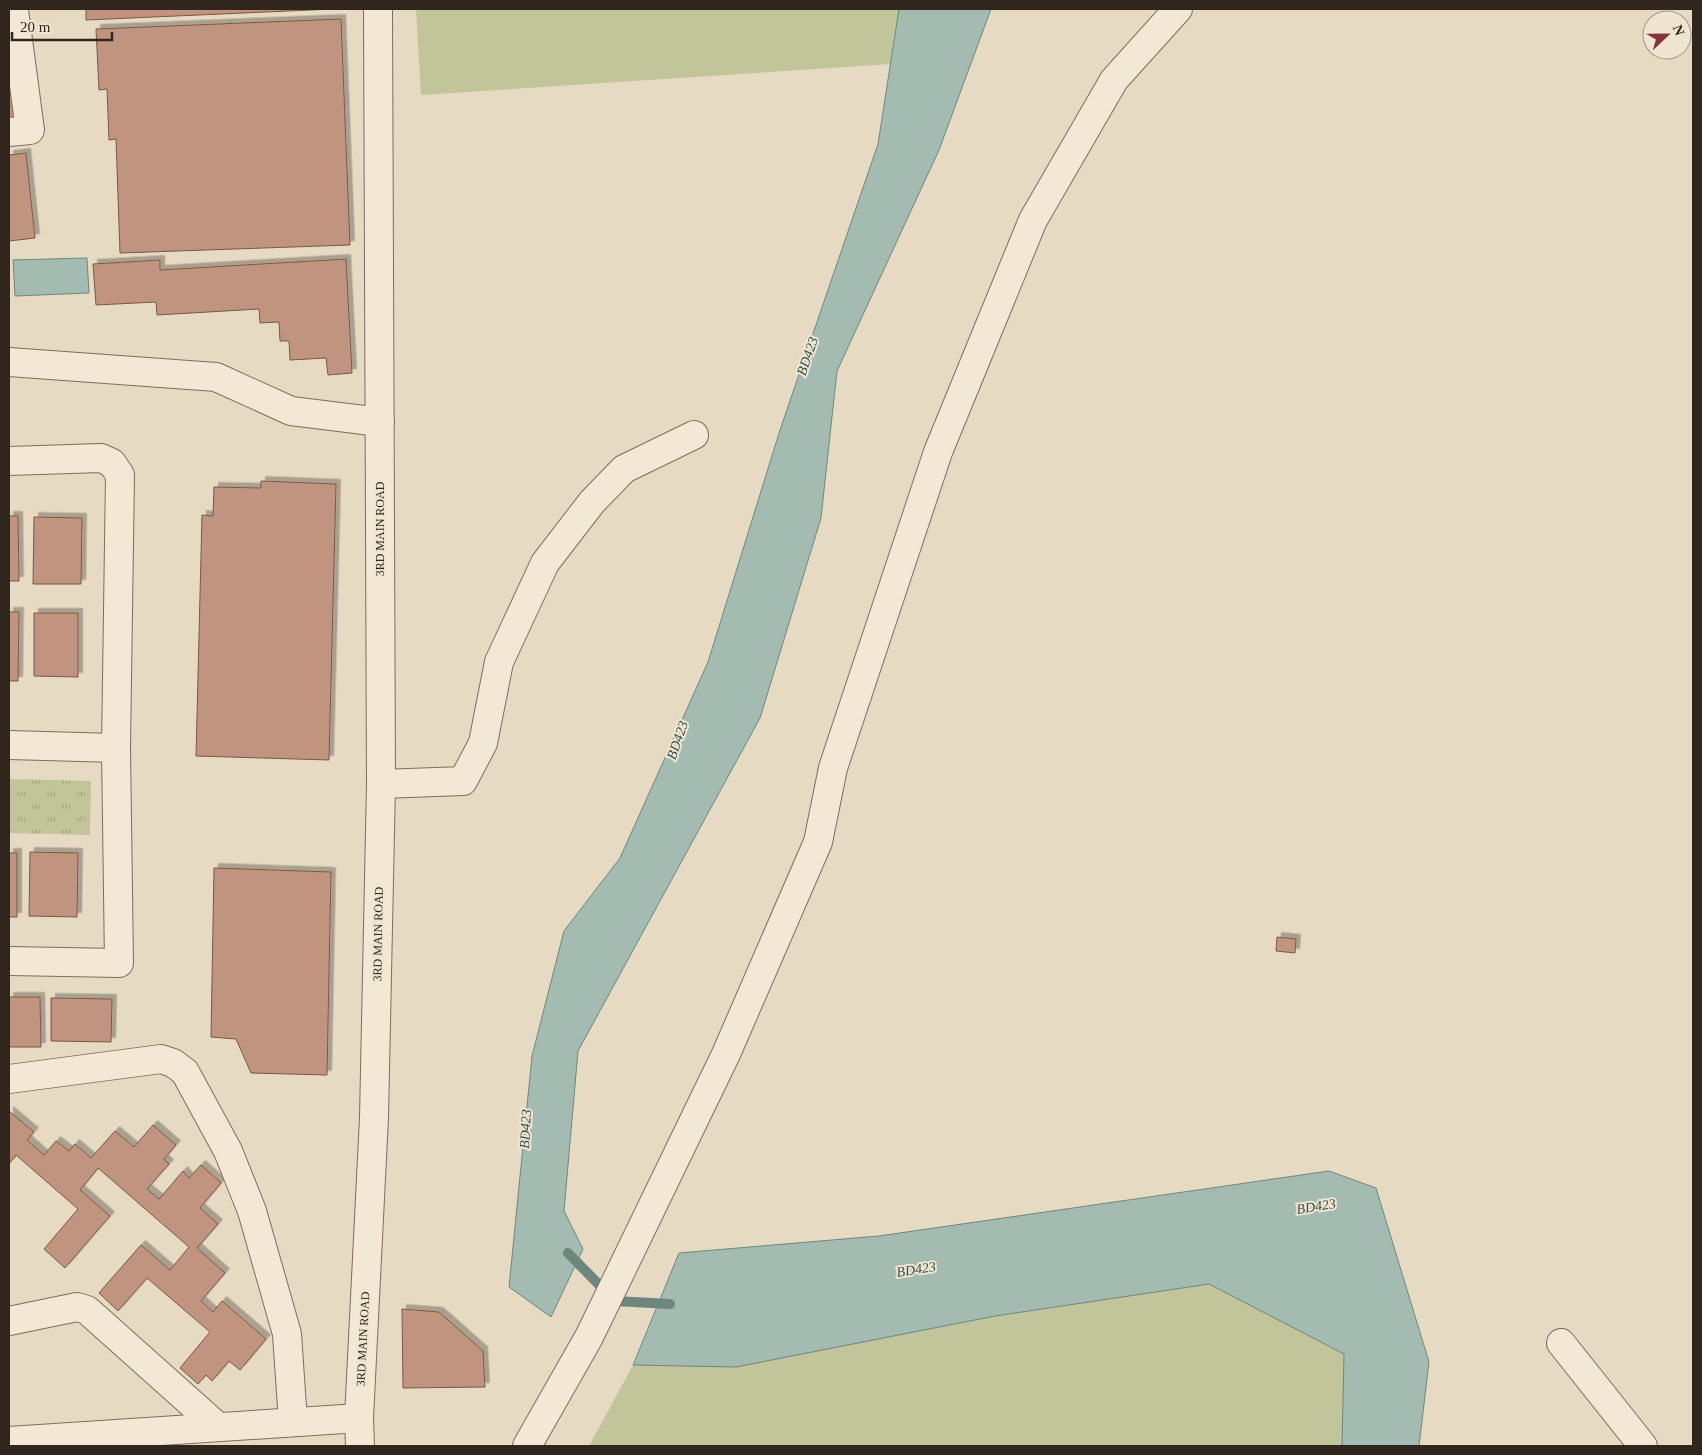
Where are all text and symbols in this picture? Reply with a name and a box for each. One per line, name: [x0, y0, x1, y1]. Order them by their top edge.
scale bar: [12, 10, 112, 42]
north arrow: [1642, 10, 1692, 60]
text: 20 m: [20, 19, 51, 35]
text: N: [1670, 23, 1687, 38]
water label: BD423: [794, 335, 821, 377]
street label: 3RD MAIN ROAD: [373, 481, 387, 576]
water label: BD423: [664, 719, 691, 761]
street label: 3RD MAIN ROAD: [370, 886, 386, 981]
water label: BD423: [517, 1109, 534, 1149]
water label: BD423: [1295, 1196, 1337, 1217]
water label: BD423: [895, 1259, 937, 1280]
street label: 3RD MAIN ROAD: [354, 1291, 372, 1387]

